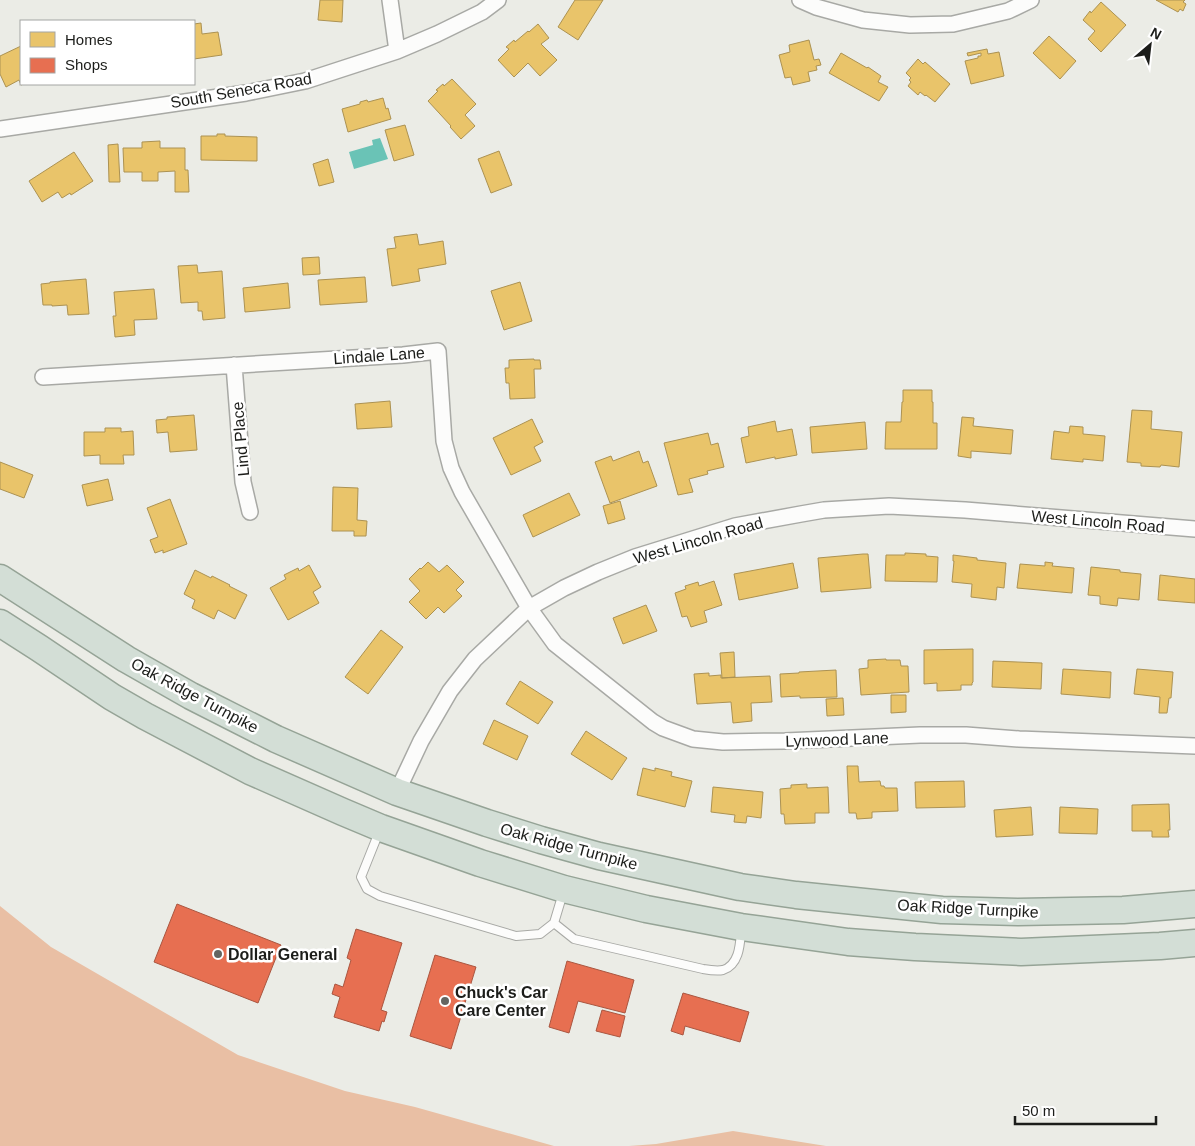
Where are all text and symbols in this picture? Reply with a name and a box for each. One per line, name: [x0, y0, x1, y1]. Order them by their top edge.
legend: [20, 20, 195, 85]
north arrow: [1125, 20, 1175, 70]
text: N: [1148, 24, 1164, 43]
text: Homes: [65, 31, 113, 48]
text: Shops: [65, 56, 108, 73]
street label: South Seneca Road: [169, 70, 313, 111]
street label: Lindale Lane: [333, 344, 425, 367]
street label: Lind Place: [229, 401, 252, 477]
street label: West Lincoln Road: [1030, 507, 1165, 536]
street label: West Lincoln Road: [631, 514, 765, 567]
street label: Oak Ridge Turnpike: [128, 655, 261, 736]
street label: Lynwood Lane: [785, 729, 889, 750]
street label: Oak Ridge Turnpike: [498, 820, 639, 873]
street label: Oak Ridge Turnpike: [897, 896, 1039, 921]
place label: Dollar General: [228, 946, 337, 963]
marker: Dollar General: [212, 948, 224, 960]
place label: Chuck's Car Care Center: [455, 984, 548, 1019]
marker: Chuck's Car Care Center: [439, 995, 451, 1007]
scale bar: [1015, 1094, 1156, 1126]
text: 50 m: [1022, 1102, 1055, 1119]

